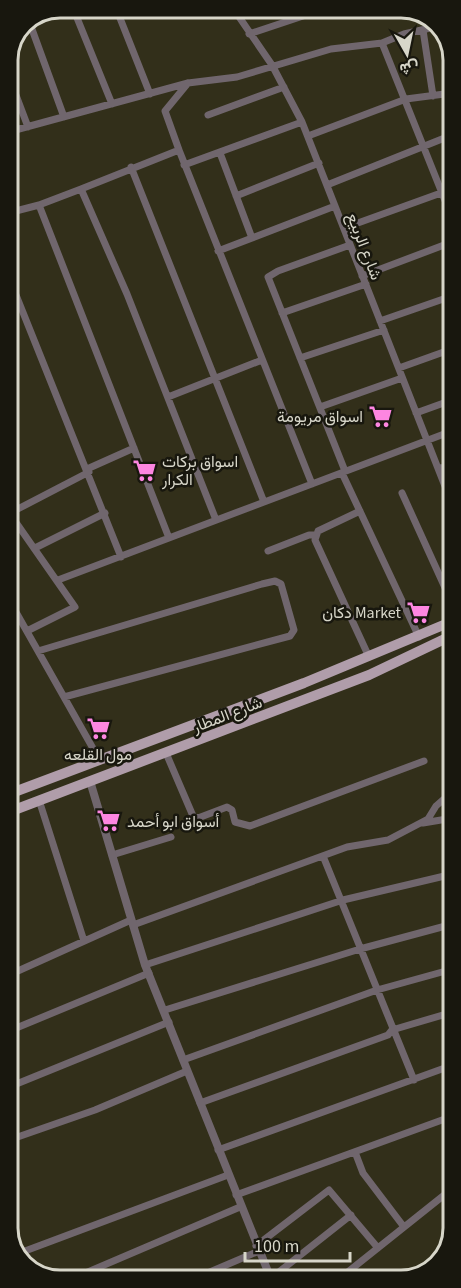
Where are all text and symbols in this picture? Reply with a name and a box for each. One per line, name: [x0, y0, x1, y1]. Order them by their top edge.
north arrow: [377, 24, 437, 84]
text: ش: [398, 55, 420, 80]
street label: شارع الربيع: [341, 210, 387, 283]
supermarket icon: اسواق مريومة: [368, 403, 394, 429]
place label: اسواق مريومة: [277, 406, 363, 428]
place label: اسواق بركات الكرار: [161, 451, 238, 491]
supermarket icon: اسواق بركات الكرار: [131, 457, 157, 483]
supermarket icon: دكان Market: [406, 599, 432, 625]
place label: دكان Market: [322, 602, 402, 624]
street label: شارع المطار: [188, 692, 266, 739]
supermarket icon: مول القلعه: [85, 716, 111, 742]
place label: مول القلعه: [64, 744, 132, 766]
supermarket icon: أسواق ابو أحمد: [96, 808, 122, 834]
place label: أسواق ابو أحمد: [127, 811, 220, 833]
scale bar: [245, 1225, 350, 1263]
text: 100 m: [254, 1234, 299, 1259]

